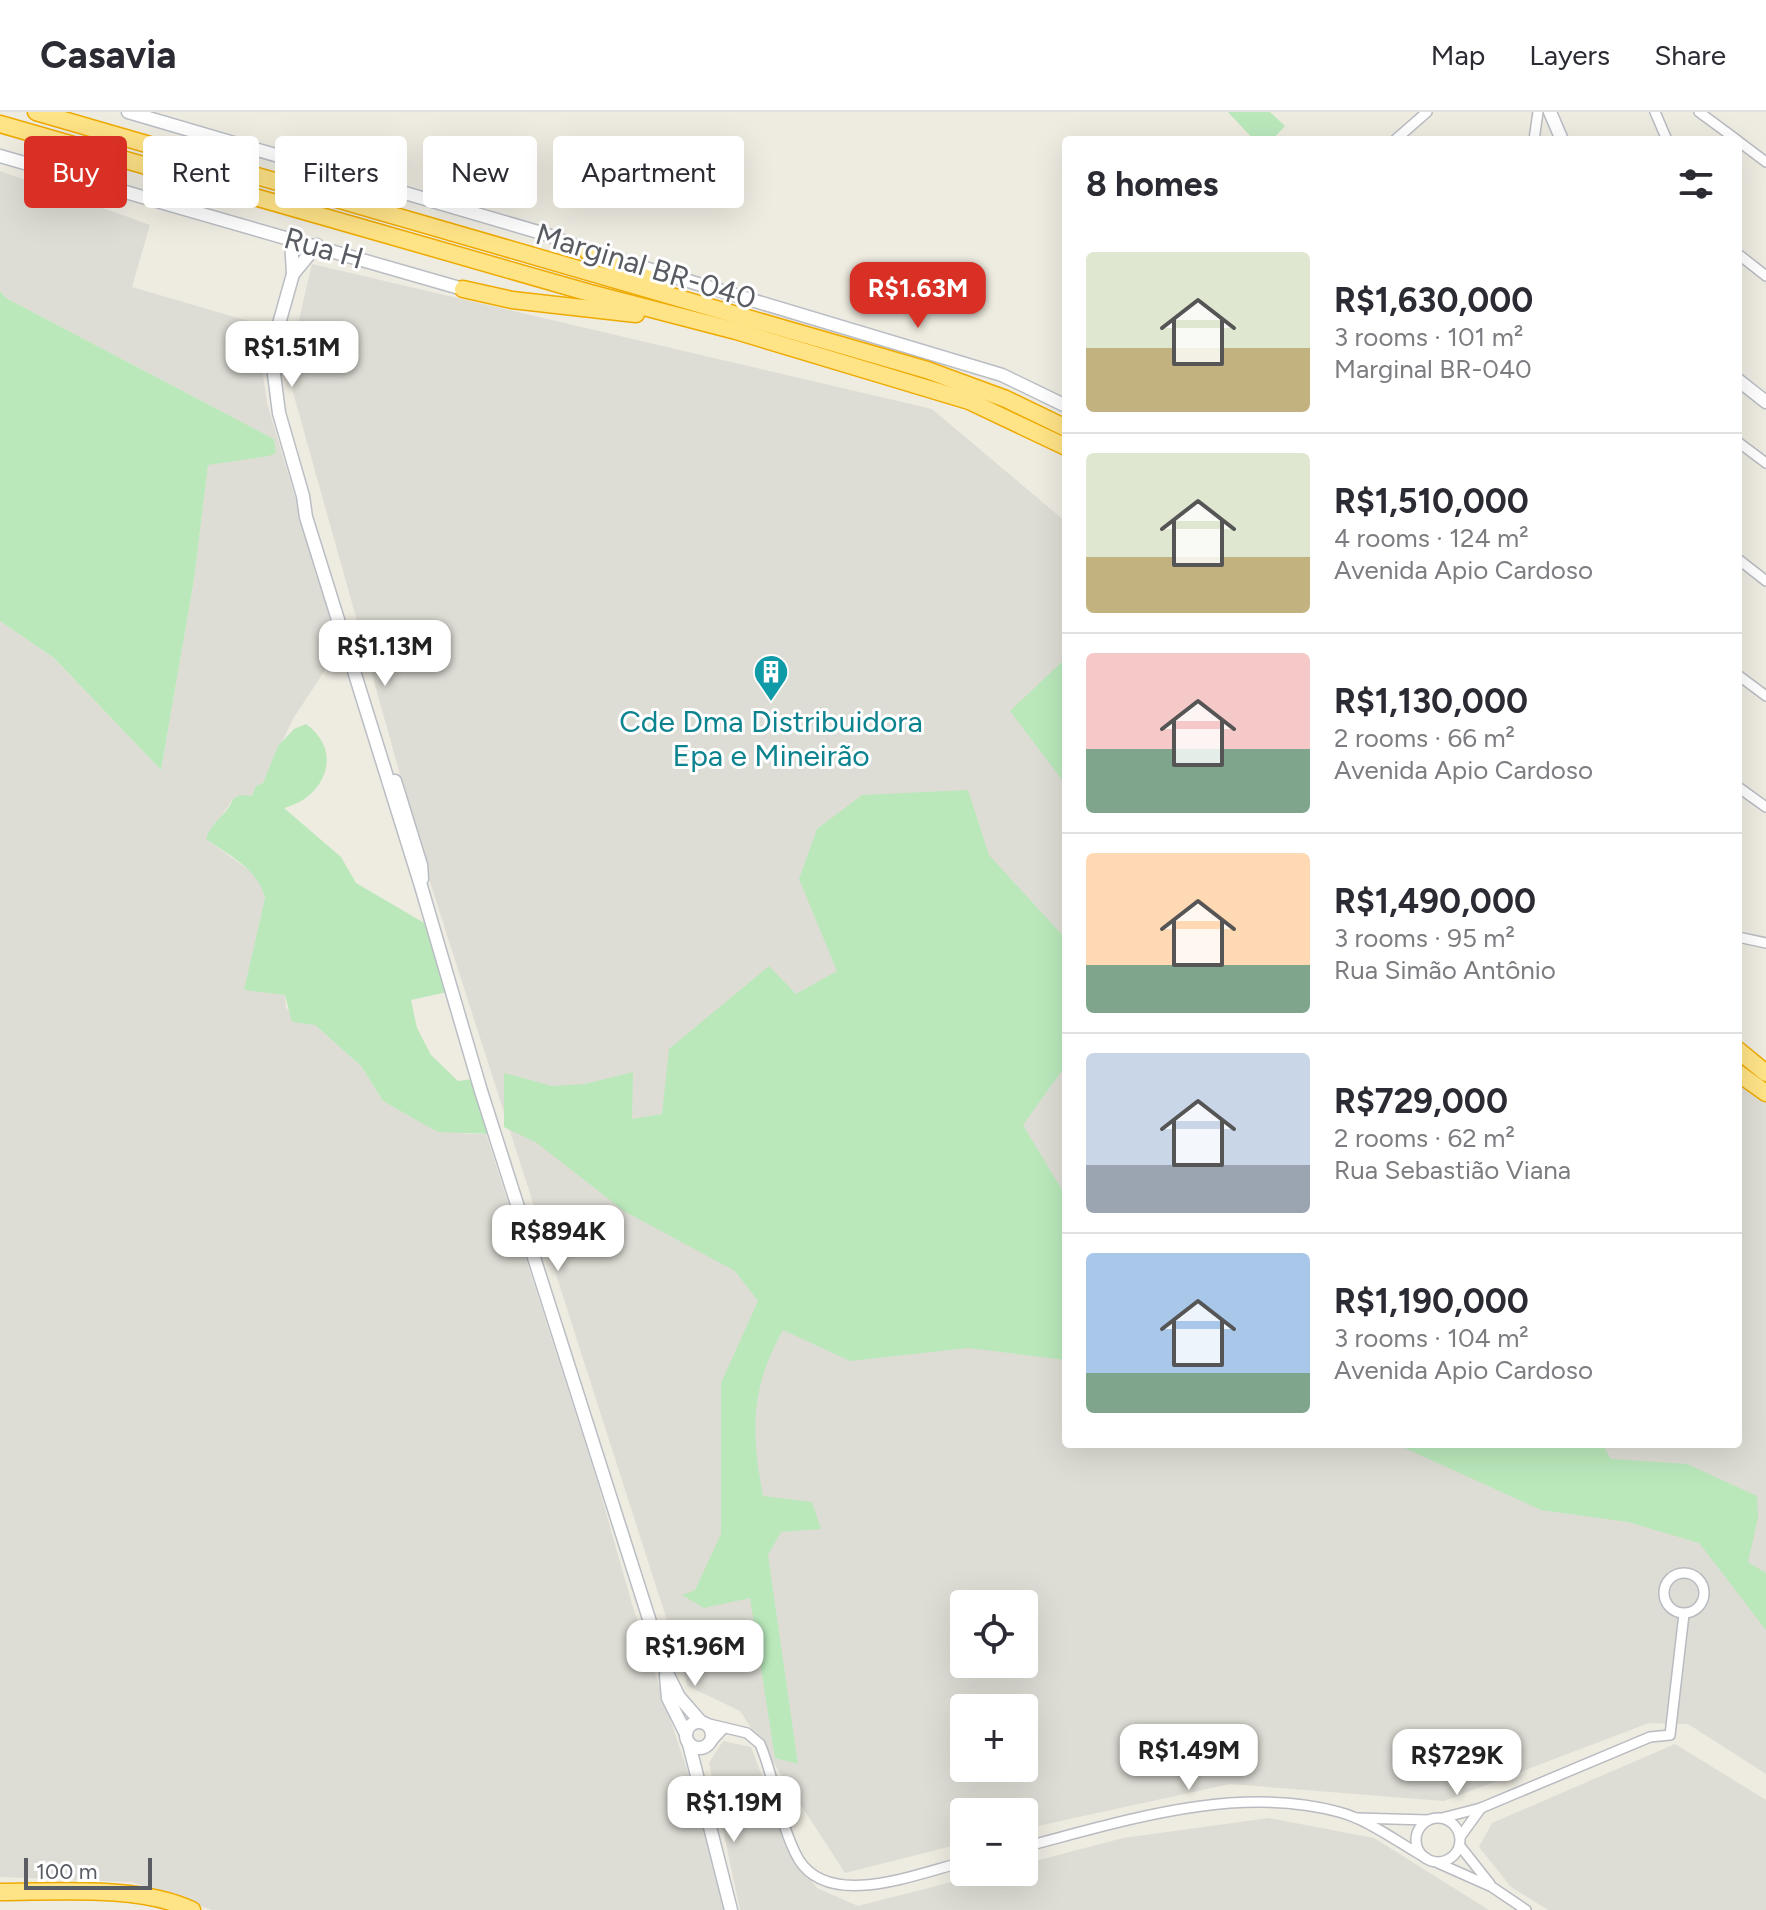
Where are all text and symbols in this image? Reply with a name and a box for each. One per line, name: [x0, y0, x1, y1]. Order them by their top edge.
text: Casavia: [40, 32, 177, 78]
text: Map: [1431, 38, 1485, 72]
text: Layers: [1529, 38, 1610, 72]
text: Share: [1654, 38, 1726, 72]
chip: Buy: [24, 136, 127, 208]
chip: Rent: [143, 136, 259, 208]
chip: Filters: [275, 136, 407, 208]
chip: New: [423, 136, 537, 208]
chip: Apartment: [553, 136, 744, 208]
icon: filters: [1674, 162, 1718, 206]
text: 8 homes: [1086, 164, 1218, 205]
street label: Marginal BR-040: [531, 215, 761, 317]
street label: Rua H: [280, 219, 368, 277]
pin: R$1.63M: [844, 262, 992, 330]
text: R$1.63M: [868, 272, 968, 304]
text: R$1,630,000: [1334, 280, 1533, 321]
icon: home: [1150, 284, 1246, 380]
pin: R$1.51M: [218, 321, 366, 389]
text: 3 rooms · 101 m²: [1334, 321, 1523, 353]
text: R$1.51M: [244, 331, 340, 363]
text: Marginal BR-040: [1334, 353, 1532, 385]
text: R$1,510,000: [1334, 481, 1529, 522]
icon: home: [1150, 485, 1246, 581]
text: 4 rooms · 124 m²: [1334, 522, 1529, 554]
text: Avenida Apio Cardoso: [1334, 554, 1593, 586]
pin: R$1.13M: [311, 620, 459, 688]
text: R$1.13M: [337, 630, 433, 662]
building icon: Cde Dma Distribuidora Epa e Mineirão: [752, 653, 790, 703]
text: R$1,130,000: [1334, 681, 1528, 722]
icon: home: [1150, 685, 1246, 781]
place label: Cde Dma Distribuidora Epa e Mineirão: [619, 703, 923, 774]
text: 2 rooms · 66 m²: [1334, 722, 1515, 754]
text: Avenida Apio Cardoso: [1334, 754, 1593, 786]
text: R$1,490,000: [1334, 881, 1536, 922]
icon: home: [1150, 885, 1246, 981]
text: 3 rooms · 95 m²: [1334, 922, 1515, 954]
text: Rua Simão Antônio: [1334, 954, 1556, 986]
text: R$729,000: [1334, 1081, 1508, 1122]
icon: home: [1150, 1085, 1246, 1181]
text: 2 rooms · 62 m²: [1334, 1122, 1515, 1154]
text: Rua Sebastião Viana: [1334, 1154, 1571, 1186]
pin: R$894K: [493, 1205, 623, 1273]
text: R$894K: [510, 1215, 606, 1247]
text: R$1,190,000: [1334, 1281, 1529, 1322]
icon: home: [1150, 1285, 1246, 1381]
text: 3 rooms · 104 m²: [1334, 1322, 1529, 1354]
text: Avenida Apio Cardoso: [1334, 1354, 1593, 1386]
map controls: [950, 1590, 1038, 1886]
button: locate: [950, 1590, 1038, 1678]
pin: R$1.96M: [621, 1620, 769, 1688]
text: R$1.96M: [644, 1630, 746, 1662]
button: +: [950, 1694, 1038, 1782]
pin: R$1.49M: [1115, 1724, 1263, 1792]
pin: R$729K: [1392, 1729, 1522, 1797]
text: R$1.49M: [1138, 1734, 1240, 1766]
text: R$729K: [1410, 1739, 1504, 1771]
pin: R$1.19M: [660, 1776, 808, 1844]
text: R$1.19M: [686, 1786, 782, 1818]
button: −: [950, 1798, 1038, 1886]
scale bar: [24, 1854, 152, 1890]
text: 100 m: [36, 1858, 97, 1885]

